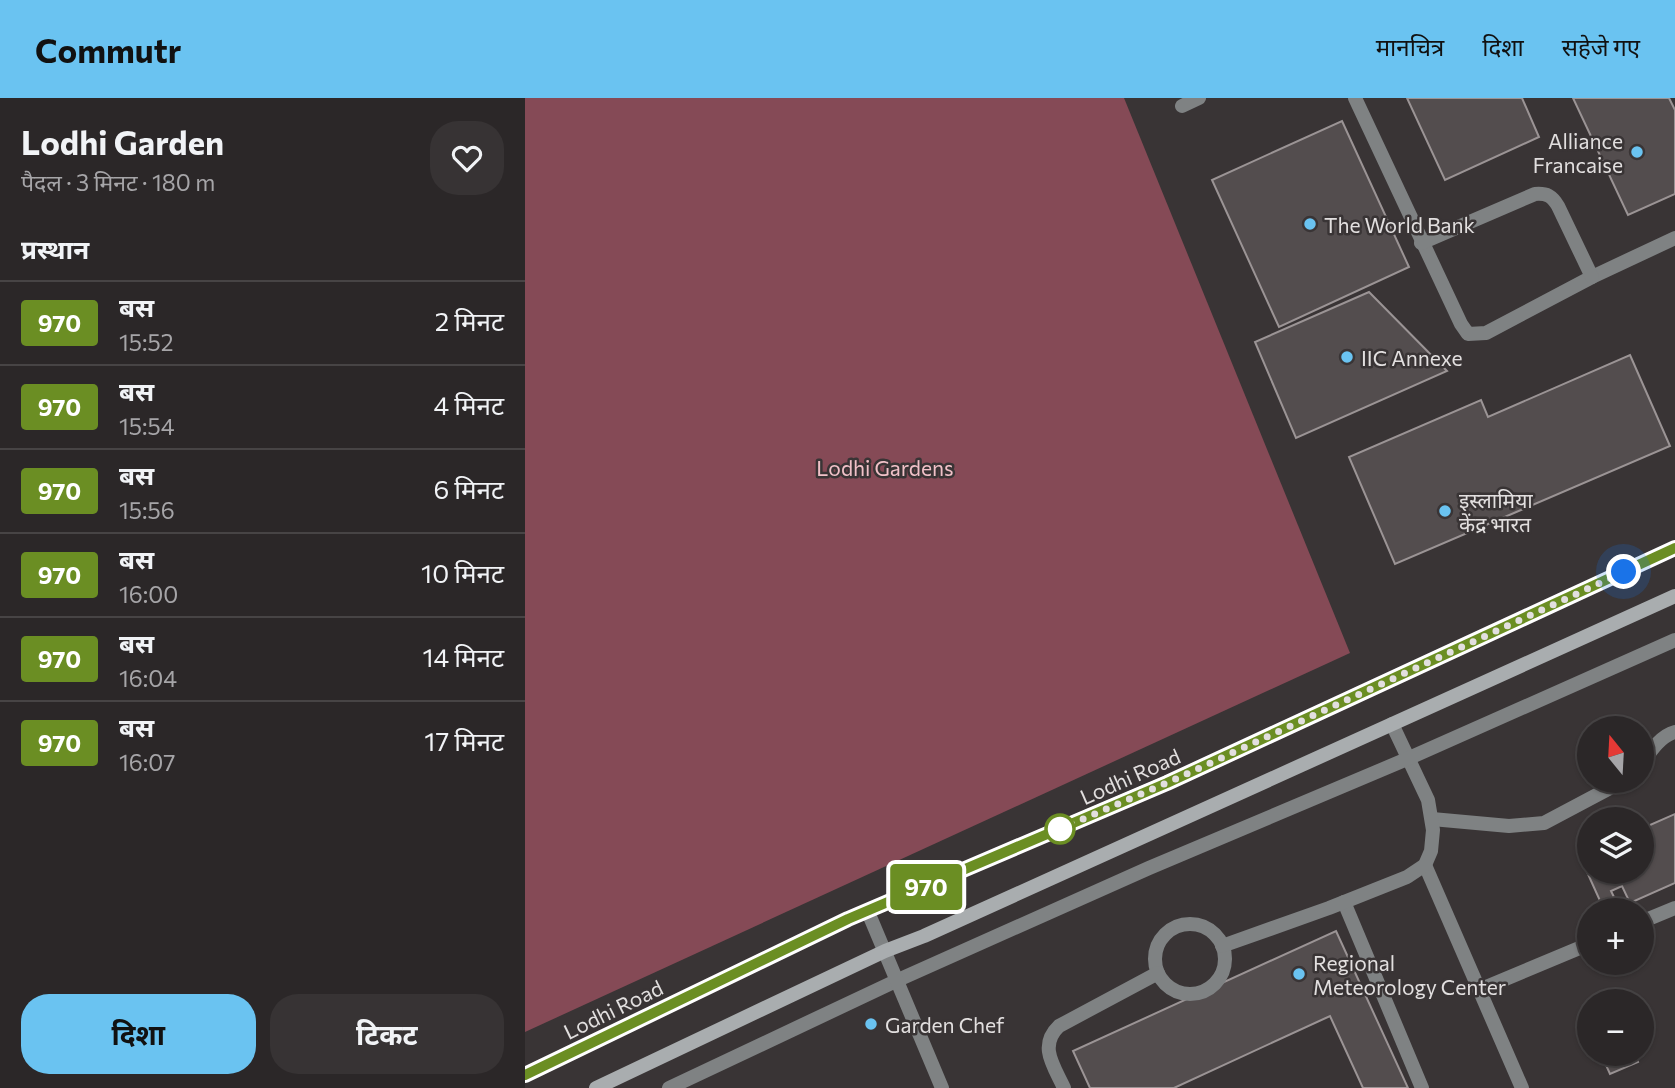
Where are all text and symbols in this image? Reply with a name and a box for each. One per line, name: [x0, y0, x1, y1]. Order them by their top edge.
text: Commutr: [35, 29, 181, 70]
text: मानचित्र: [1376, 32, 1444, 61]
text: दिशा: [1482, 32, 1524, 61]
text: सहेजे गए: [1562, 32, 1640, 61]
text: Lodhi Garden: [21, 121, 224, 162]
button: heart: [430, 121, 504, 195]
place label: Alliance Francaise: [1533, 128, 1623, 177]
marker: Alliance Francaise: [1629, 144, 1645, 160]
text: पैदल · 3 मिनट · 180 m: [21, 168, 215, 196]
place label: The World Bank: [1324, 212, 1475, 237]
marker: The World Bank: [1302, 216, 1318, 232]
text: प्रस्थान: [21, 233, 89, 264]
text: बस: [119, 291, 154, 322]
text: 2 मिनट: [435, 305, 504, 336]
text: 970: [38, 308, 81, 337]
text: 15:52: [119, 328, 173, 356]
place label: IIC Annexe: [1361, 345, 1463, 370]
marker: IIC Annexe: [1339, 349, 1355, 365]
text: बस: [119, 375, 154, 406]
text: 4 मिनट: [434, 389, 504, 420]
text: 970: [38, 392, 81, 421]
text: 15:54: [119, 412, 175, 440]
park label: Lodhi Gardens: [816, 455, 954, 480]
text: बस: [119, 459, 154, 490]
text: 6 मिनट: [433, 473, 504, 504]
text: 970: [38, 476, 81, 505]
place label: इस्लामिया केंद्र भारत: [1459, 487, 1533, 536]
text: 15:56: [119, 496, 175, 524]
marker: इस्लामिया केंद्र भारत: [1437, 503, 1453, 519]
text: बस: [119, 543, 154, 574]
your location: [1606, 554, 1641, 589]
text: 10 मिनट: [421, 557, 504, 588]
text: 970: [38, 560, 81, 589]
text: 16:00: [119, 580, 178, 608]
text: बस: [119, 627, 154, 658]
text: 14 मिनट: [422, 641, 504, 672]
text: 970: [38, 644, 81, 673]
text: 16:04: [119, 664, 177, 692]
text: बस: [119, 711, 154, 742]
north arrow: [1577, 716, 1654, 793]
map controls: [1577, 716, 1654, 1066]
text: 17 मिनट: [424, 725, 504, 756]
text: 970: [38, 728, 81, 757]
street label: Lodhi Road: [1076, 743, 1184, 809]
text: 16:07: [119, 748, 175, 776]
button: layers: [1577, 807, 1654, 884]
unlabelled marker: [1045, 814, 1075, 844]
line badge: 970: [886, 864, 966, 910]
text: 970: [904, 872, 948, 901]
button: +: [1577, 898, 1654, 975]
place label: Regional Meteorology Center: [1313, 950, 1506, 999]
marker: Regional Meteorology Center: [1291, 966, 1307, 982]
street label: Lodhi Road: [559, 974, 667, 1044]
button: −: [1577, 989, 1654, 1066]
button: दिशा: [21, 994, 256, 1074]
button: टिकट: [270, 994, 504, 1074]
place label: Garden Chef: [885, 1012, 1005, 1037]
marker: Garden Chef: [863, 1016, 879, 1032]

